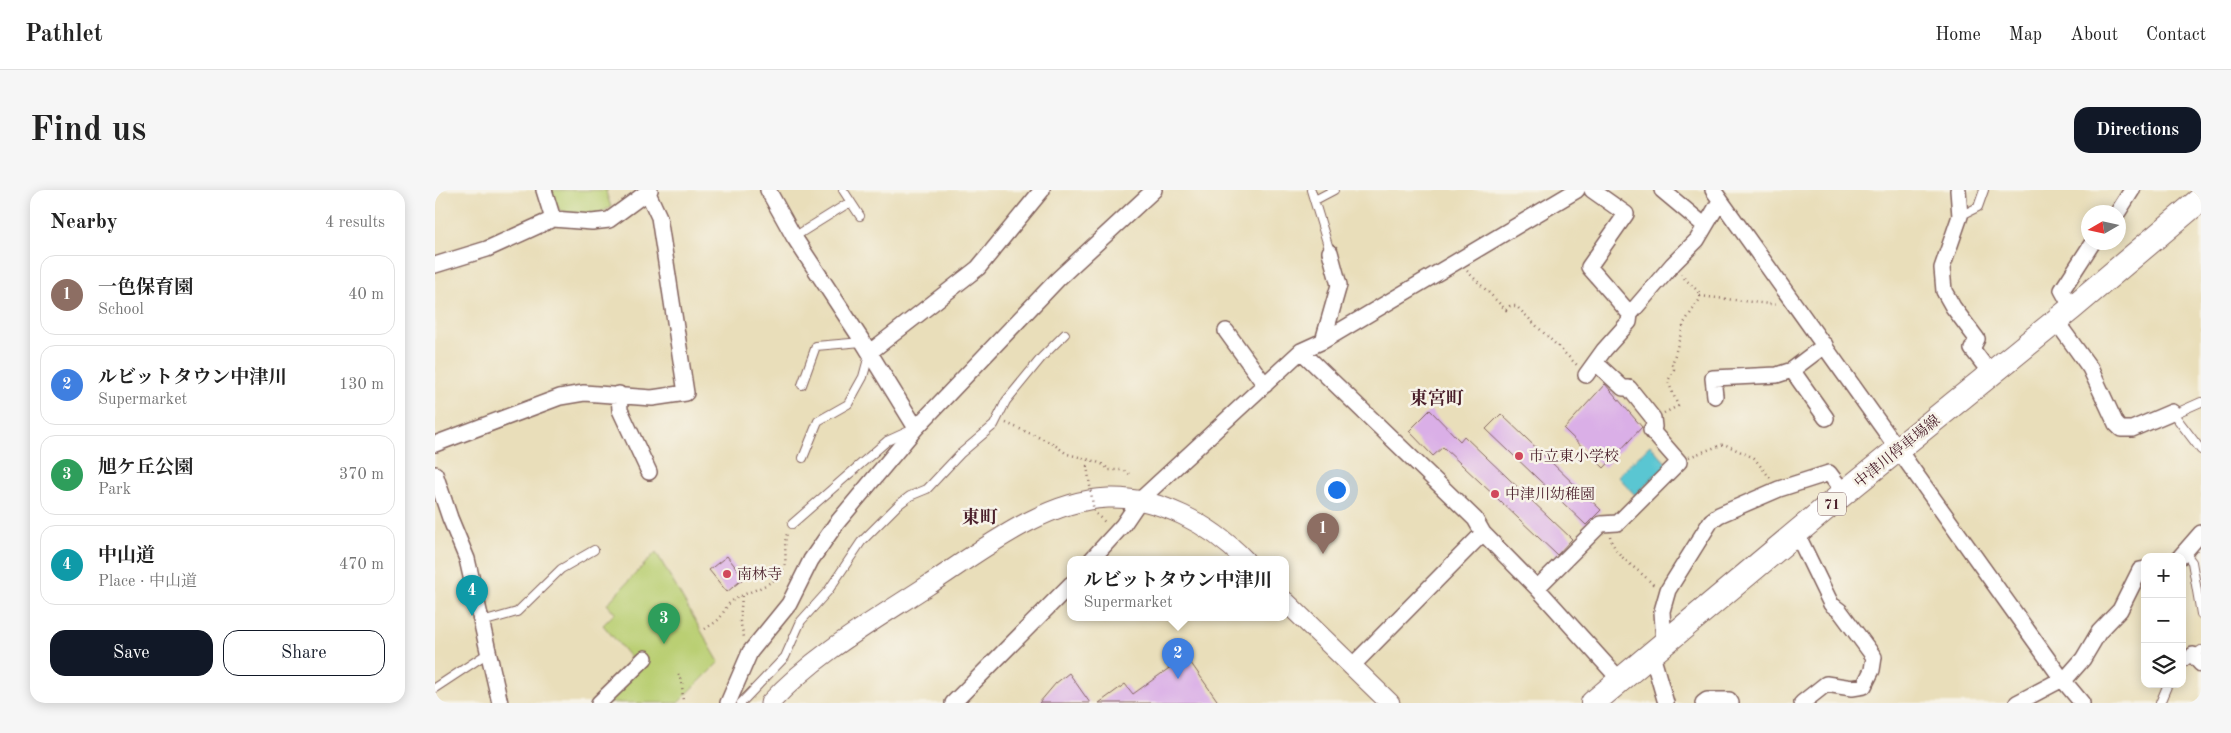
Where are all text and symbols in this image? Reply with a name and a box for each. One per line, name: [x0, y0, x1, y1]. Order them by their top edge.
text: Pathlet: [25, 23, 103, 47]
text: Home: [1935, 26, 1981, 44]
text: Map: [2009, 26, 2042, 44]
text: About: [2070, 26, 2118, 44]
text: Contact: [2146, 26, 2206, 44]
button: Directions: [2074, 107, 2201, 153]
text: Find us: [30, 113, 146, 148]
north arrow: [2081, 205, 2126, 250]
text: Nearby: [50, 212, 118, 233]
text: 4 results: [325, 215, 385, 231]
text: 一色保育園: [98, 279, 193, 298]
text: 1: [62, 287, 72, 303]
text: 40 m: [348, 287, 384, 303]
text: School: [98, 302, 144, 318]
text: ルビットタウン中津川: [98, 369, 287, 388]
text: 2: [62, 377, 72, 393]
text: 130 m: [339, 377, 384, 393]
district label: 東宮町: [1410, 388, 1464, 408]
text: Supermarket: [98, 392, 187, 408]
street label: 中津川停車場線: [1851, 412, 1943, 491]
place label: 市立東小学校: [1529, 448, 1619, 465]
marker: 市立東小学校: [1513, 450, 1525, 462]
text: 旭ケ丘公園: [98, 459, 193, 478]
text: 3: [62, 467, 72, 483]
text: 370 m: [339, 467, 384, 483]
your location: [1324, 477, 1350, 503]
text: Park: [98, 482, 131, 498]
place label: 中津川幼稚園: [1505, 486, 1595, 503]
marker: 中津川幼稚園: [1489, 488, 1501, 500]
road number: 71: [1818, 492, 1846, 516]
district label: 東町: [962, 507, 998, 527]
pin: 1: [1307, 513, 1339, 554]
text: 中山道: [98, 547, 155, 566]
map controls: [2141, 553, 2186, 688]
button: +: [2141, 553, 2186, 598]
popup: [1067, 556, 1289, 621]
text: 4: [62, 557, 72, 573]
text: 470 m: [339, 557, 384, 573]
place label: 南林寺: [737, 566, 782, 583]
marker: 南林寺: [721, 568, 733, 580]
text: ルビットタウン中津川: [1083, 572, 1273, 591]
text: Place · 中山道: [98, 574, 197, 590]
pin: 4: [456, 575, 488, 616]
text: Supermarket: [1083, 595, 1173, 611]
button: −: [2141, 598, 2186, 643]
pin: 3: [648, 603, 680, 644]
button: Save: [50, 630, 213, 676]
button: Share: [223, 630, 385, 676]
pin: 2: [1162, 638, 1194, 679]
button: layers: [2141, 643, 2186, 688]

